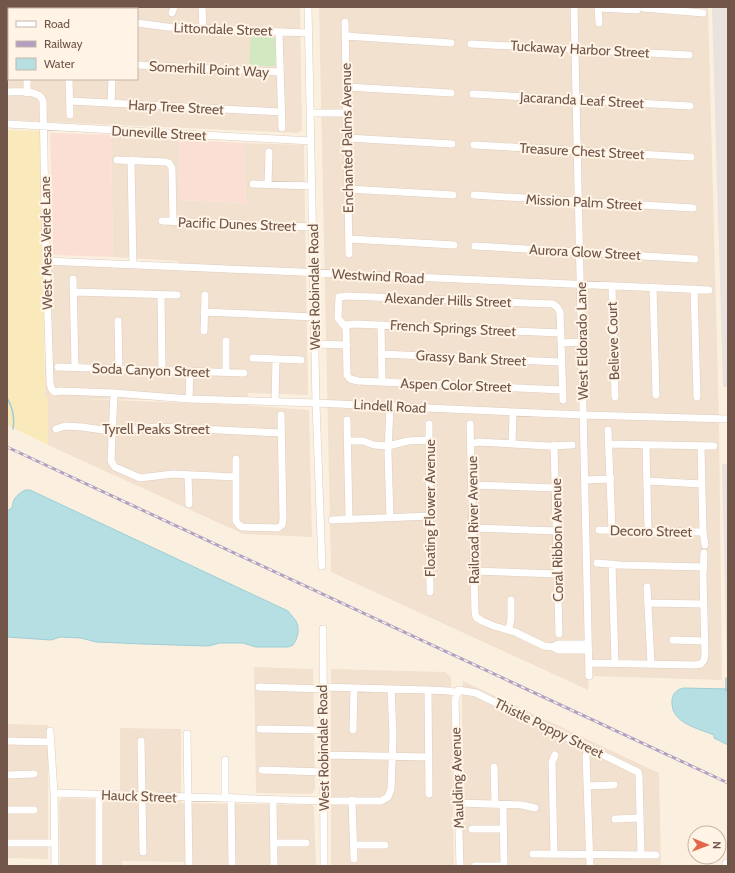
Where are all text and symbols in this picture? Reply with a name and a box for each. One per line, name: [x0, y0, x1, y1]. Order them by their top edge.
legend: [8, 8, 138, 80]
text: Road: [44, 16, 70, 31]
street label: Littondale Street: [173, 18, 273, 40]
text: Railway: [44, 36, 82, 51]
street label: Tuckaway Harbor Street: [510, 36, 650, 62]
text: Water: [44, 56, 75, 71]
street label: Somerhill Point Way: [148, 57, 270, 81]
street label: Enchanted Palms Avenue: [337, 63, 357, 213]
street label: Jacaranda Leaf Street: [519, 88, 645, 112]
street label: Harp Tree Street: [128, 96, 225, 119]
street label: Duneville Street: [111, 122, 207, 144]
street label: Treasure Chest Street: [519, 139, 645, 163]
street label: West Mesa Verde Lane: [36, 176, 56, 310]
street label: Mission Palm Street: [525, 190, 643, 214]
street label: Pacific Dunes Street: [178, 213, 297, 235]
street label: West Robindale Road: [304, 224, 324, 350]
street label: Aurora Glow Street: [529, 240, 641, 264]
street label: Westwind Road: [331, 265, 425, 287]
street label: West Eldorado Lane: [572, 282, 592, 400]
street label: Alexander Hills Street: [384, 289, 512, 311]
street label: Believe Court: [603, 301, 623, 381]
street label: French Springs Street: [390, 316, 517, 340]
street label: Grassy Bank Street: [415, 346, 527, 370]
street label: Soda Canyon Street: [92, 359, 211, 381]
street label: Aspen Color Street: [400, 374, 512, 396]
street label: Lindell Road: [353, 395, 427, 417]
street label: Tyrell Peaks Street: [102, 420, 210, 438]
street label: Floating Flower Avenue: [421, 439, 439, 577]
street label: Railroad River Avenue: [463, 456, 483, 584]
street label: Coral Ribbon Avenue: [547, 478, 567, 602]
street label: Decoro Street: [610, 521, 693, 541]
street label: West Robindale Road: [313, 685, 333, 811]
street label: Thistle Poppy Street: [491, 694, 607, 762]
street label: Maulding Avenue: [446, 727, 468, 829]
street label: Hauck Street: [101, 786, 177, 806]
north arrow: [687, 825, 727, 865]
text: N: [710, 841, 724, 849]

